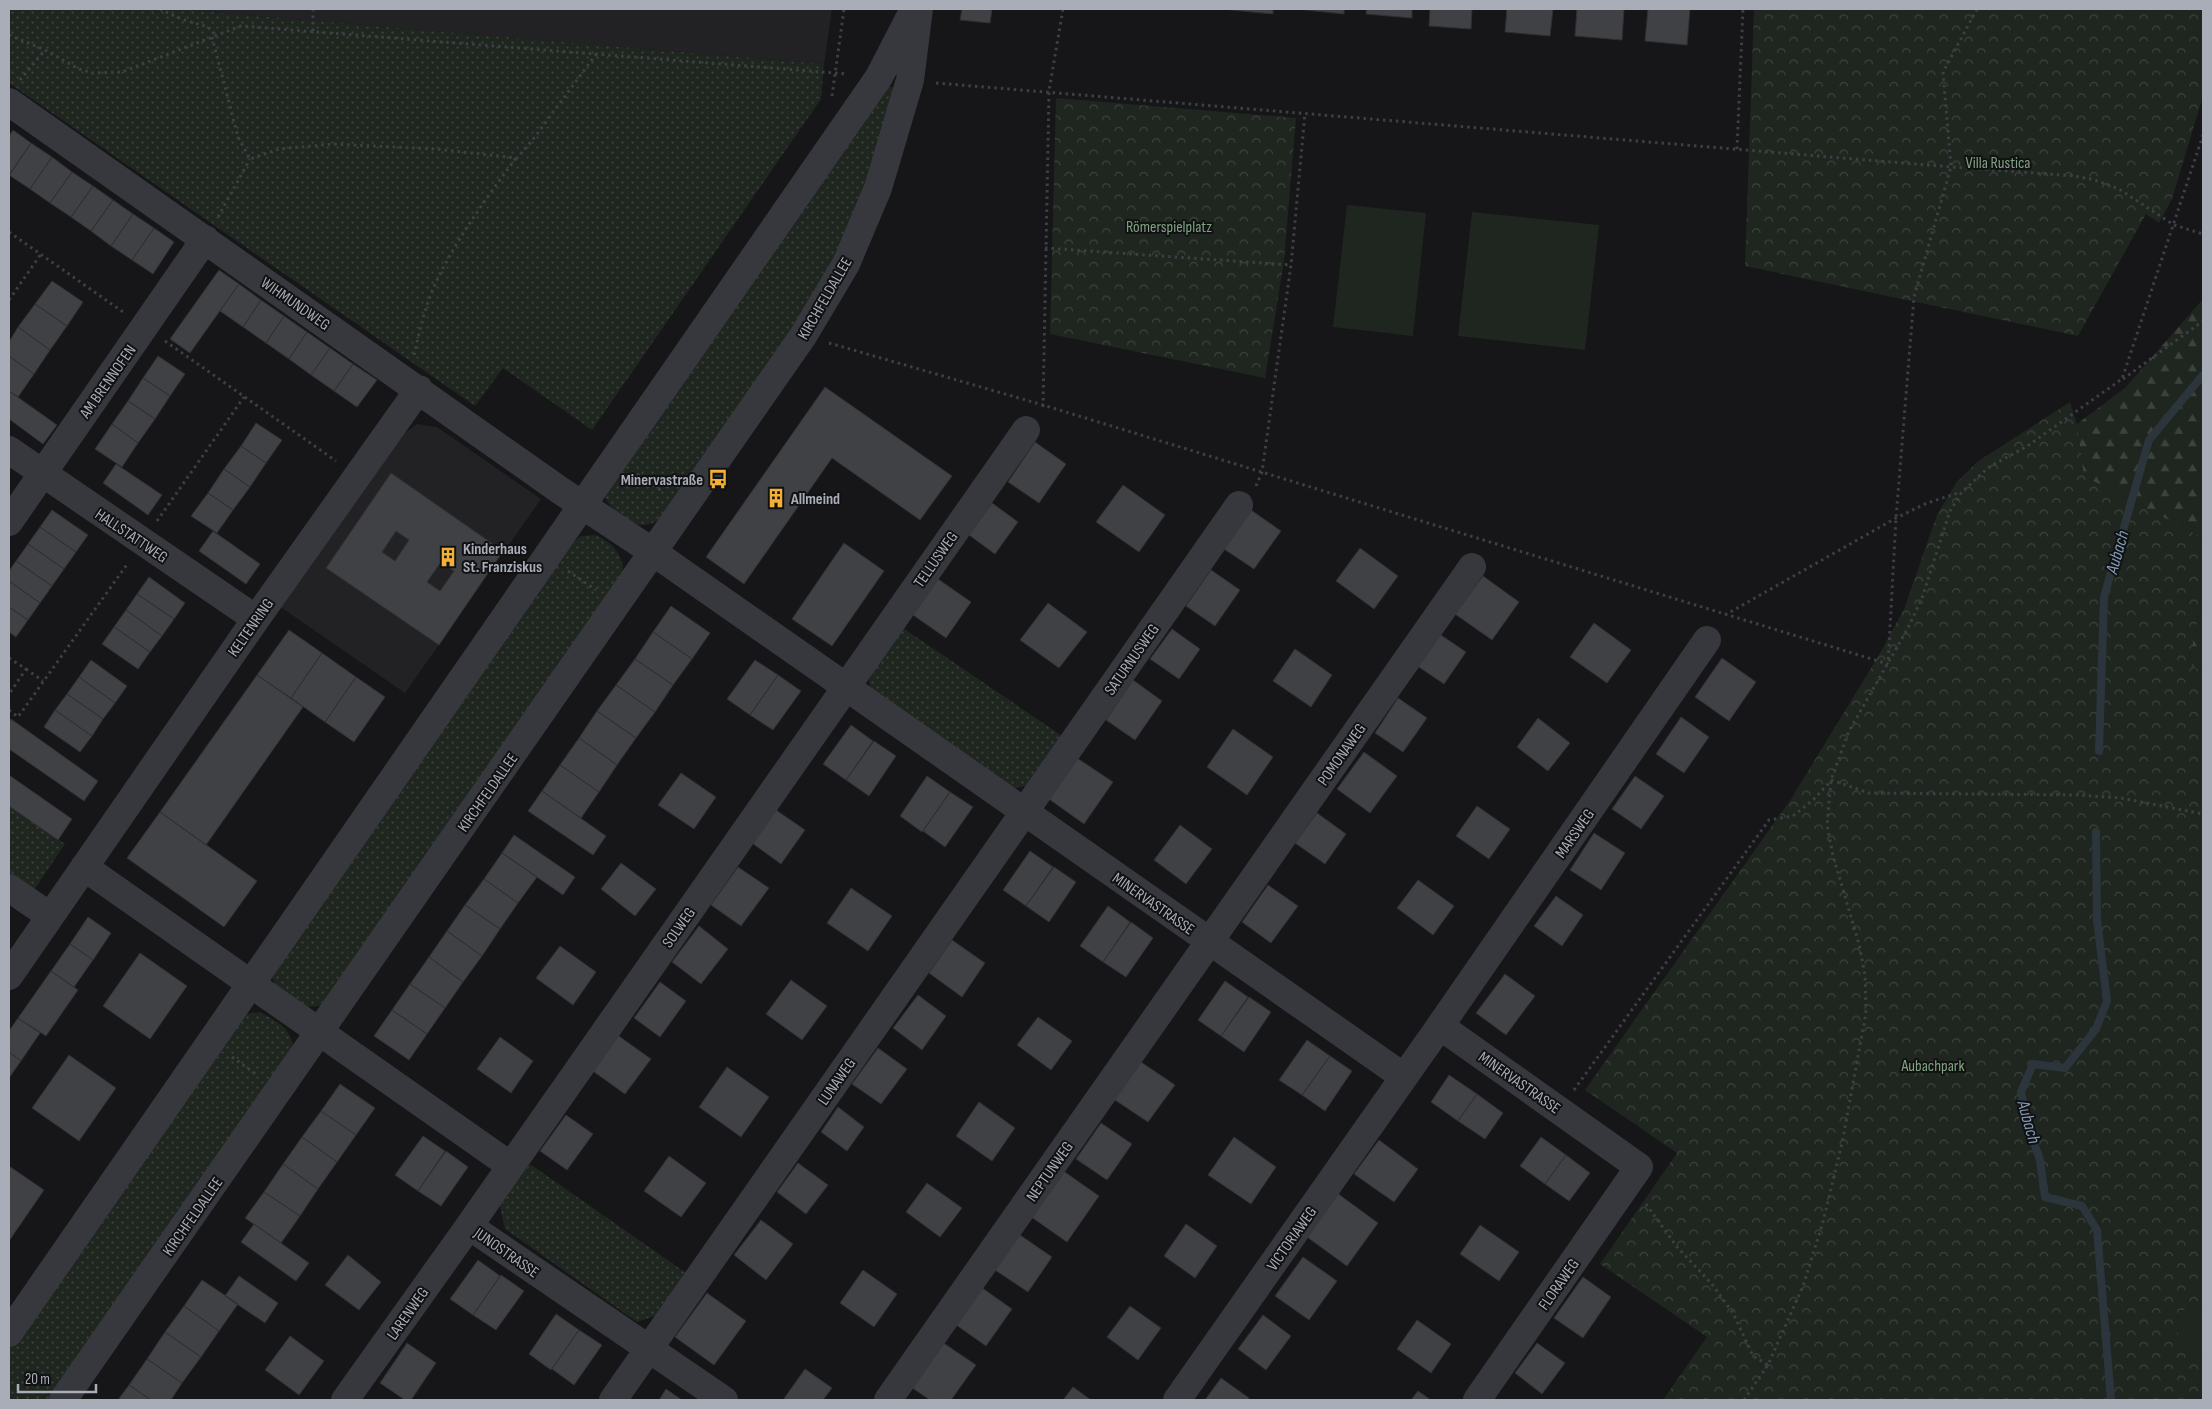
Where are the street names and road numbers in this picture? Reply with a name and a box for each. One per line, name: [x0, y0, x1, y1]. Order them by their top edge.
street label: KIRCHFELDALLEE: [794, 254, 857, 343]
street label: WIHMUNDWEG: [257, 274, 333, 335]
street label: AM BRENNOFEN: [75, 341, 140, 423]
street label: HALLSTATTWEG: [91, 505, 171, 567]
street label: TELLUSWEG: [910, 528, 962, 592]
street label: KELTENRING: [224, 595, 278, 661]
street label: SATURNUSWEG: [1101, 621, 1164, 699]
street label: POMONAWEG: [1314, 720, 1371, 790]
street label: KIRCHFELDALLEE: [454, 750, 522, 836]
street label: MARSWEG: [1552, 806, 1599, 862]
street label: MINERVASTRASSE: [1108, 869, 1198, 939]
street label: SOLWEG: [659, 904, 700, 952]
street label: MINERVASTRASSE: [1474, 1048, 1564, 1118]
street label: LUNAWEG: [814, 1055, 860, 1109]
street label: NEPTUNWEG: [1023, 1138, 1078, 1206]
street label: KIRCHFELDALLEE: [159, 1174, 227, 1260]
street label: VICTORIAWEG: [1263, 1203, 1321, 1275]
street label: JUNOSTRASSE: [469, 1223, 542, 1282]
street label: FLORAWEG: [1535, 1255, 1584, 1314]
street label: LARENWEG: [383, 1284, 433, 1344]

